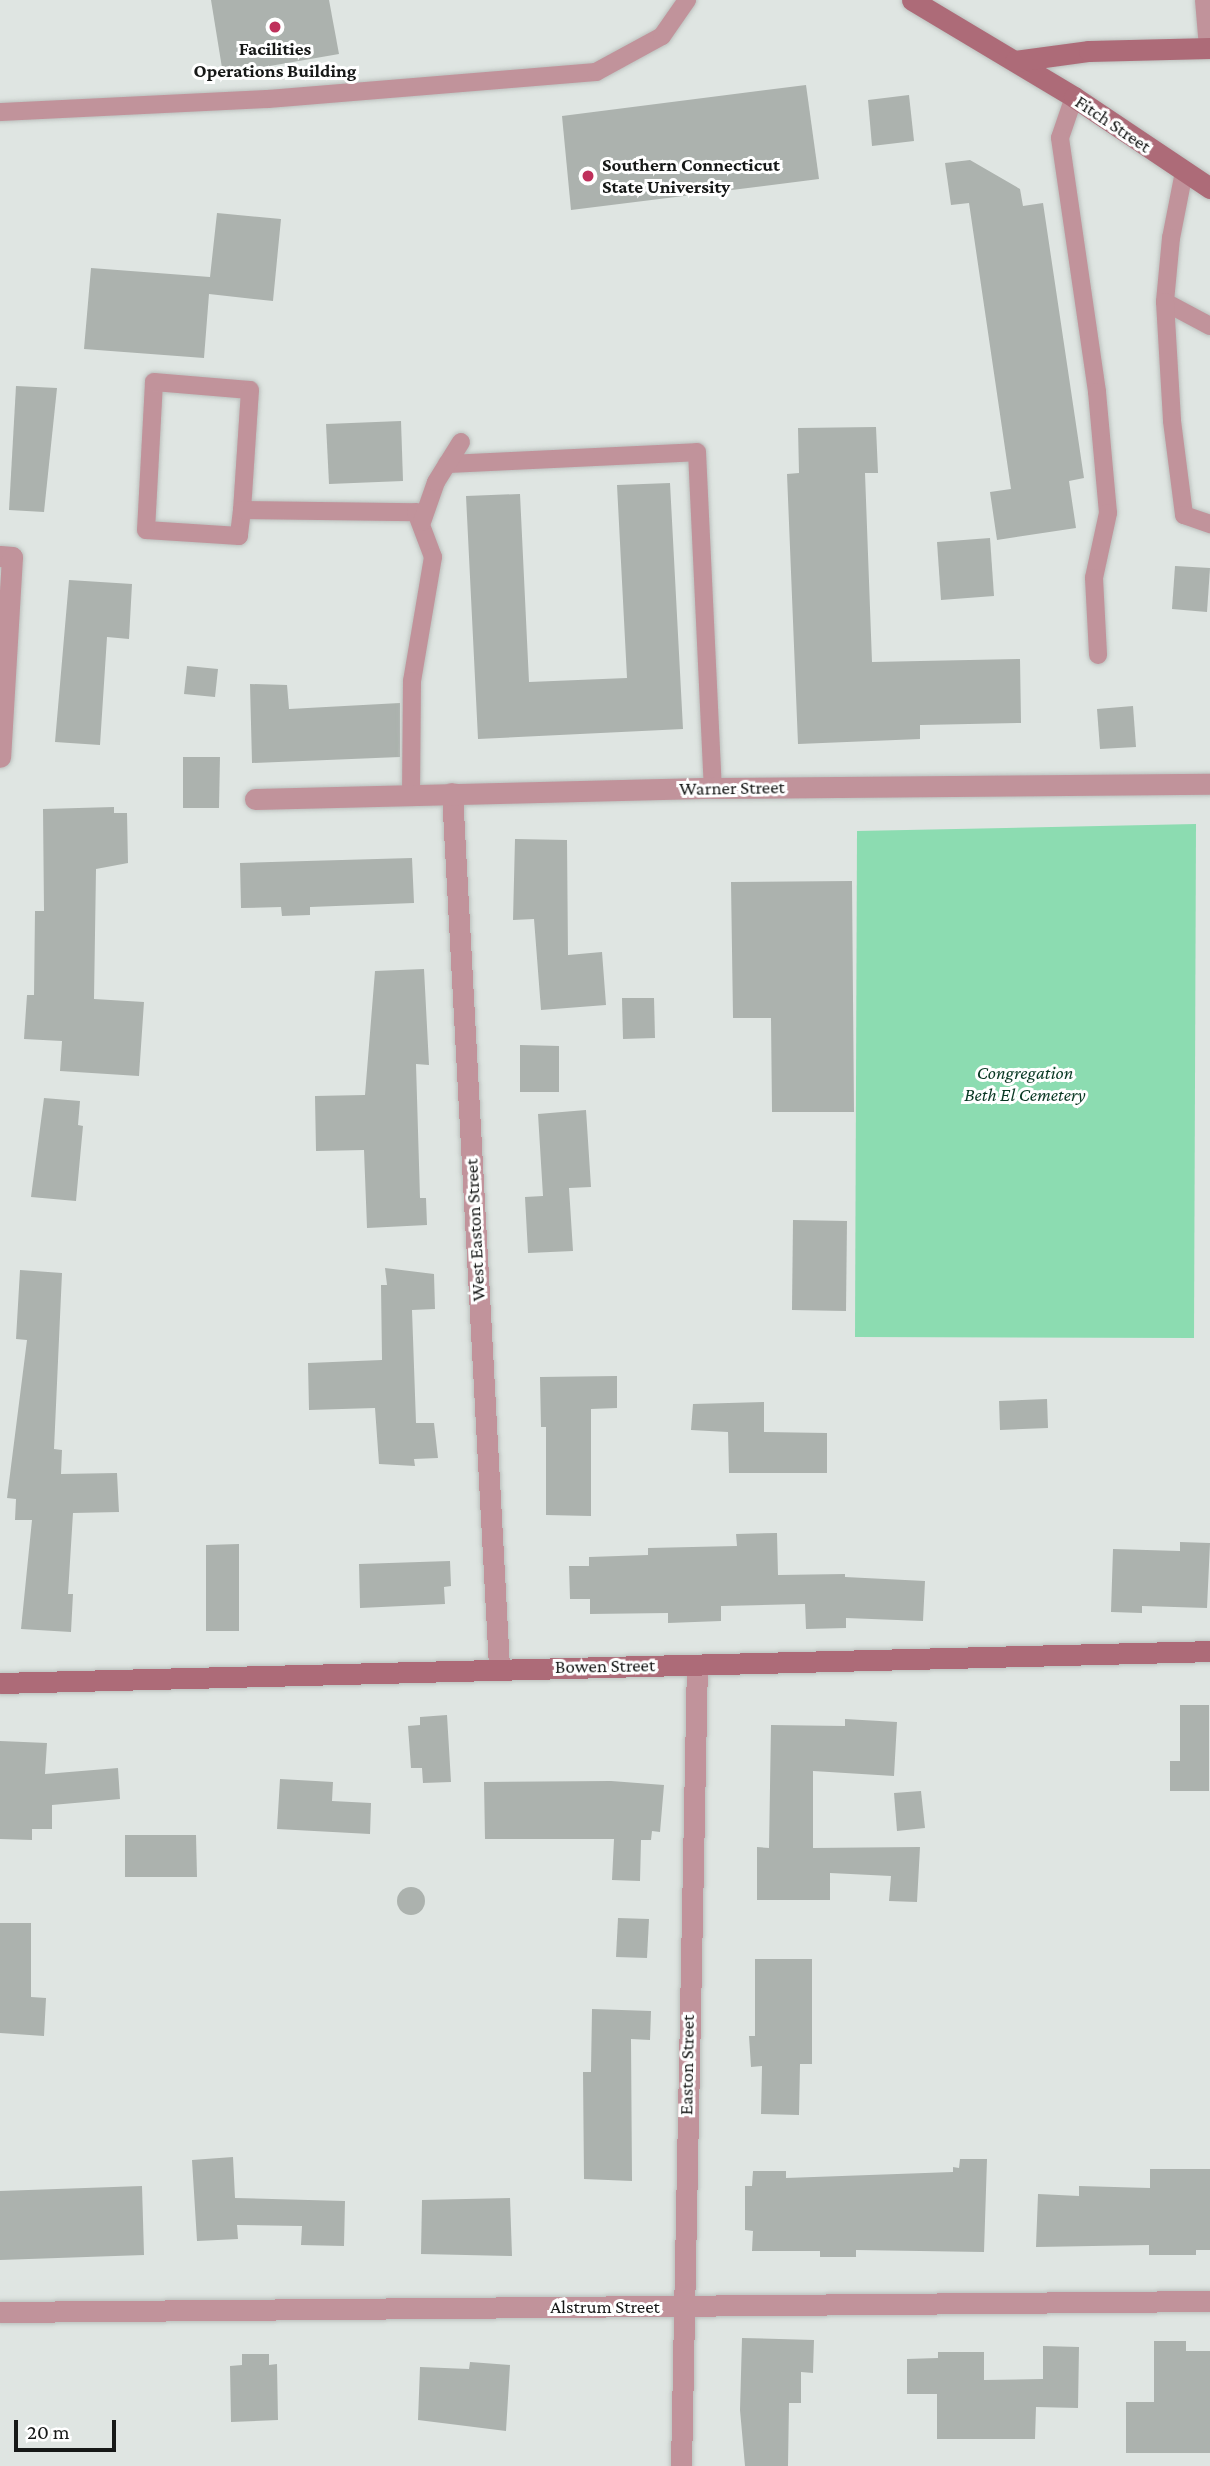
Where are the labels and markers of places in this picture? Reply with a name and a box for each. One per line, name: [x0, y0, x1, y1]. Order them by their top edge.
marker: Facilities Operations Building: [267, 19, 283, 35]
place label: Facilities Operations Building: [194, 38, 356, 82]
place label: Southern Connecticut State University: [602, 154, 780, 198]
marker: Southern Connecticut State University: [580, 168, 596, 184]

